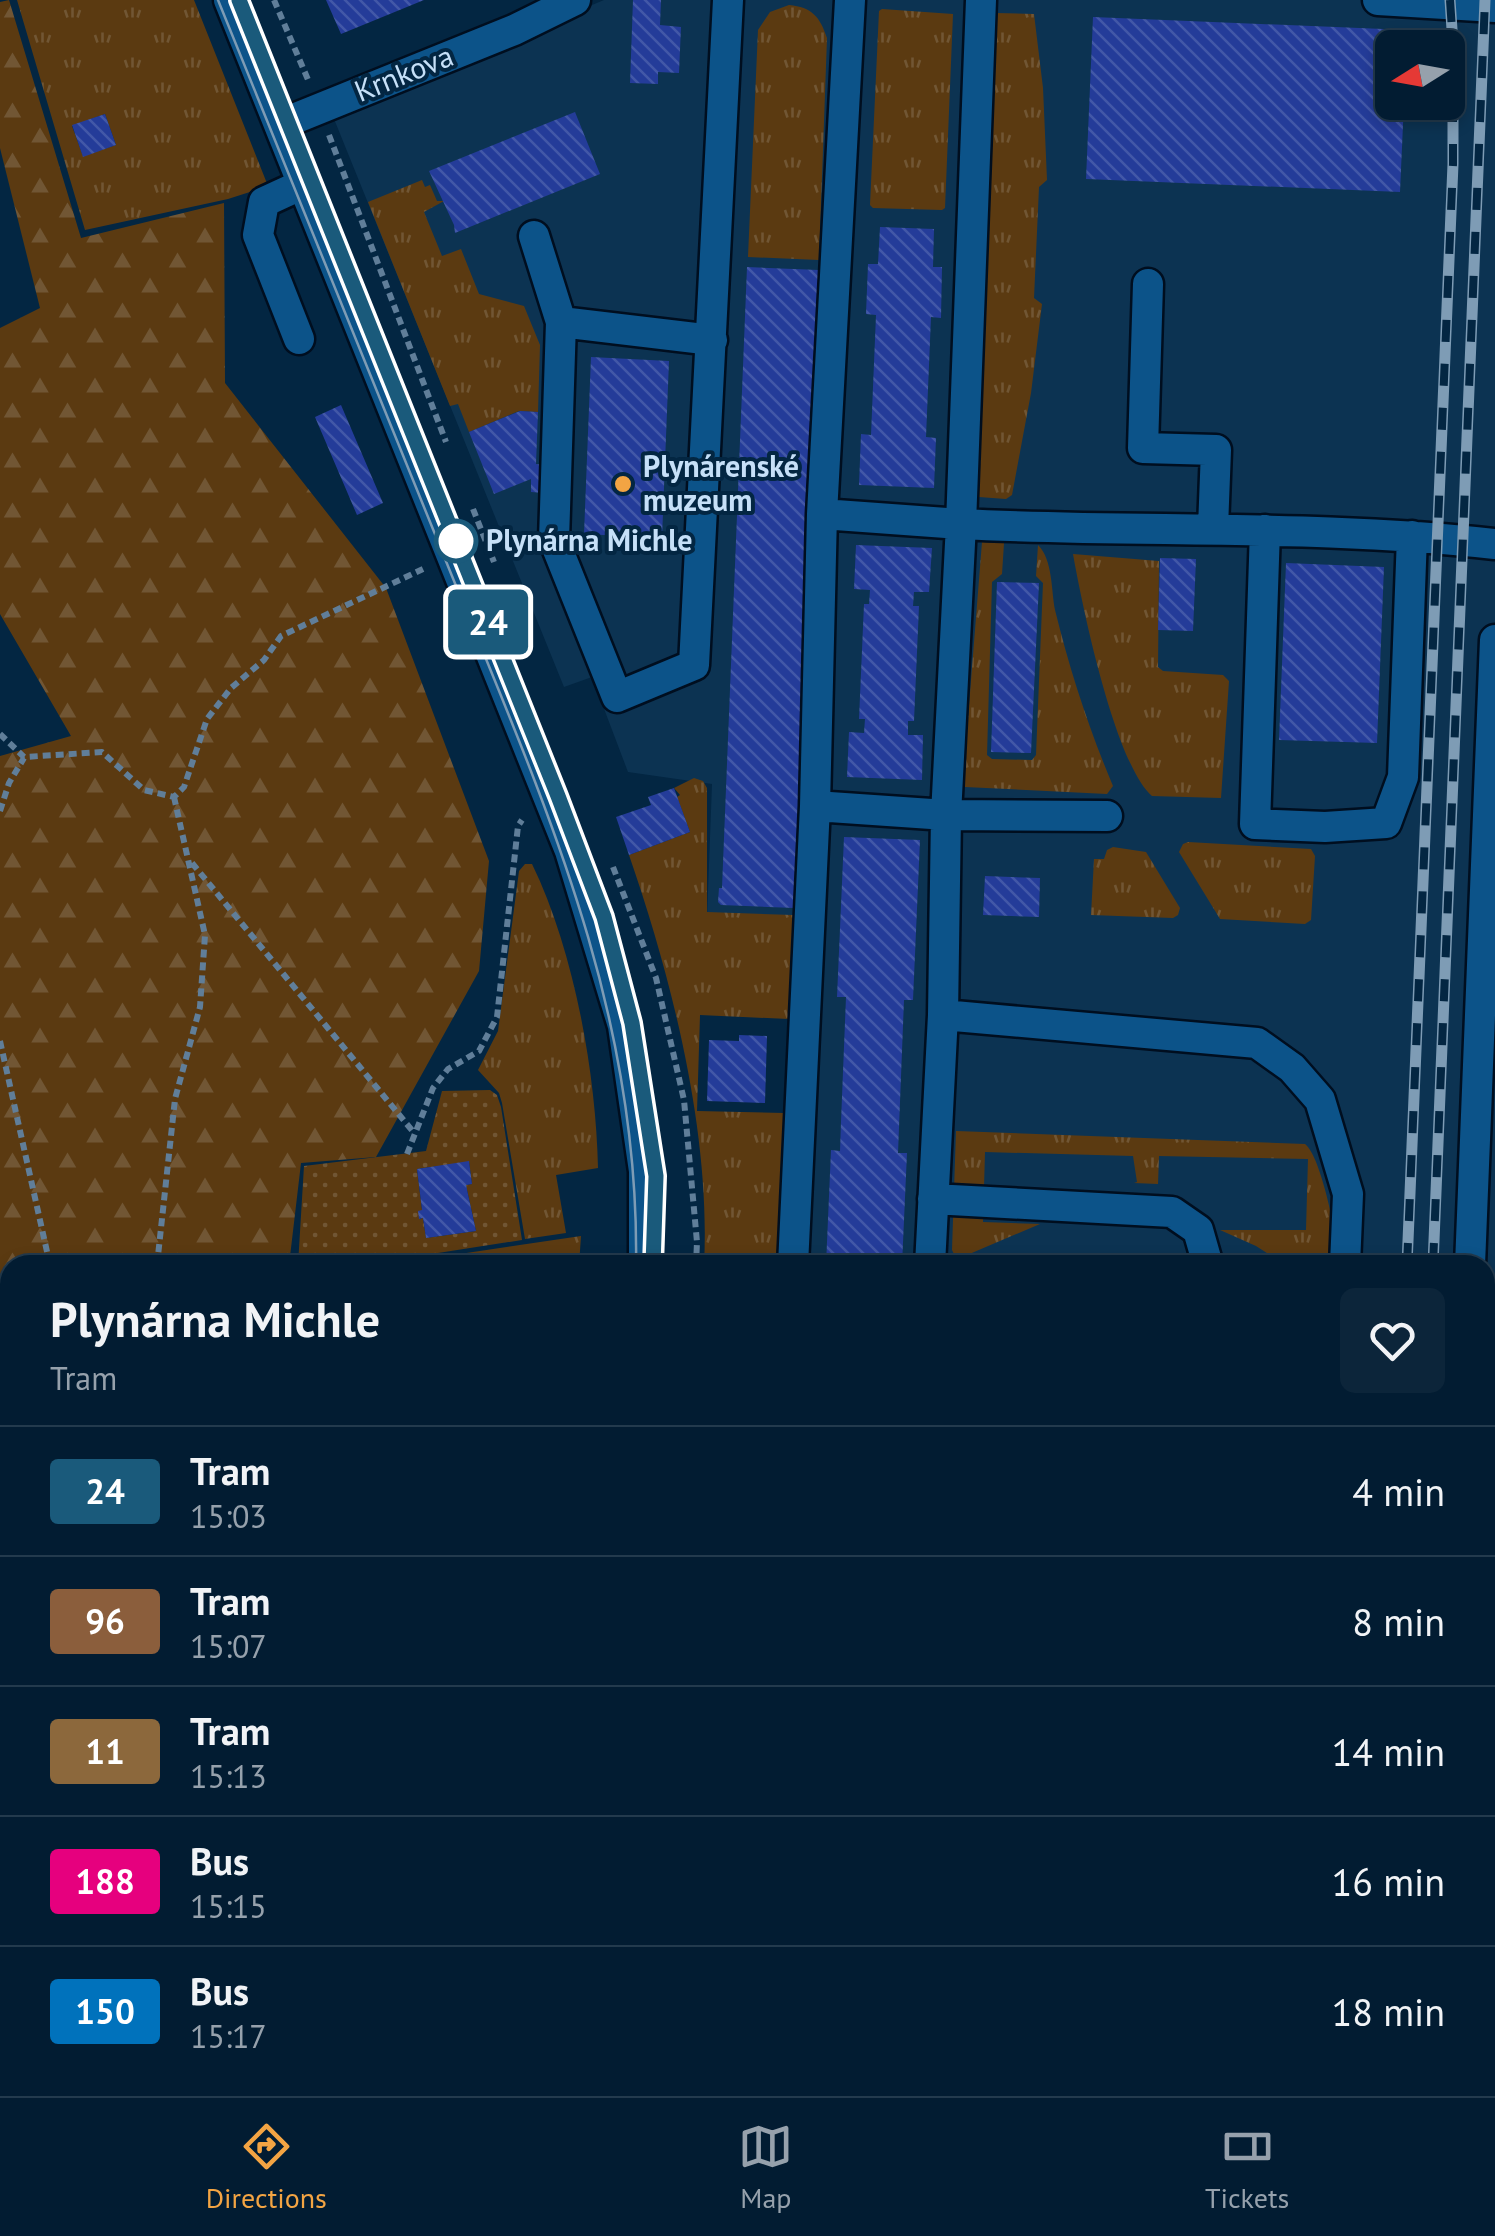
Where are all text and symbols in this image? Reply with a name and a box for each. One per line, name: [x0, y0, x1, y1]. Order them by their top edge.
north arrow: [1375, 30, 1465, 120]
map controls: [1375, 30, 1465, 120]
street label: Krnkova: [348, 35, 459, 110]
place label: Plynárenské muzeum: [643, 446, 799, 519]
marker: Plynárenské muzeum: [612, 473, 634, 495]
marker: Plynárna Michle: [435, 520, 477, 562]
place label: Plynárna Michle: [486, 520, 692, 559]
line badge: 24: [443, 590, 533, 654]
text: 24: [468, 599, 508, 645]
text: Plynárna Michle: [50, 1288, 380, 1350]
button: heart: [1340, 1288, 1445, 1393]
text: Tram: [50, 1357, 117, 1399]
text: Tram: [190, 1446, 270, 1495]
text: 4 min: [1352, 1467, 1445, 1516]
text: 24: [85, 1468, 125, 1514]
text: 15:03: [190, 1495, 267, 1537]
text: Tram: [190, 1576, 270, 1625]
text: 8 min: [1352, 1597, 1445, 1646]
text: 96: [85, 1598, 125, 1644]
text: 15:07: [190, 1625, 267, 1667]
text: Tram: [190, 1706, 270, 1755]
text: 14 min: [1332, 1727, 1445, 1776]
text: 11: [85, 1728, 125, 1774]
text: 15:13: [190, 1755, 267, 1797]
text: Bus: [190, 1836, 249, 1885]
text: 16 min: [1332, 1857, 1445, 1906]
text: 188: [75, 1858, 135, 1904]
text: 15:15: [190, 1885, 267, 1927]
text: Bus: [190, 1966, 249, 2015]
text: 18 min: [1332, 1987, 1445, 2036]
text: 150: [75, 1988, 135, 2034]
text: 15:17: [190, 2015, 267, 2057]
tab: Directions: [206, 2119, 327, 2216]
tab: Map: [738, 2119, 793, 2216]
tab: Tickets: [1205, 2119, 1289, 2216]

